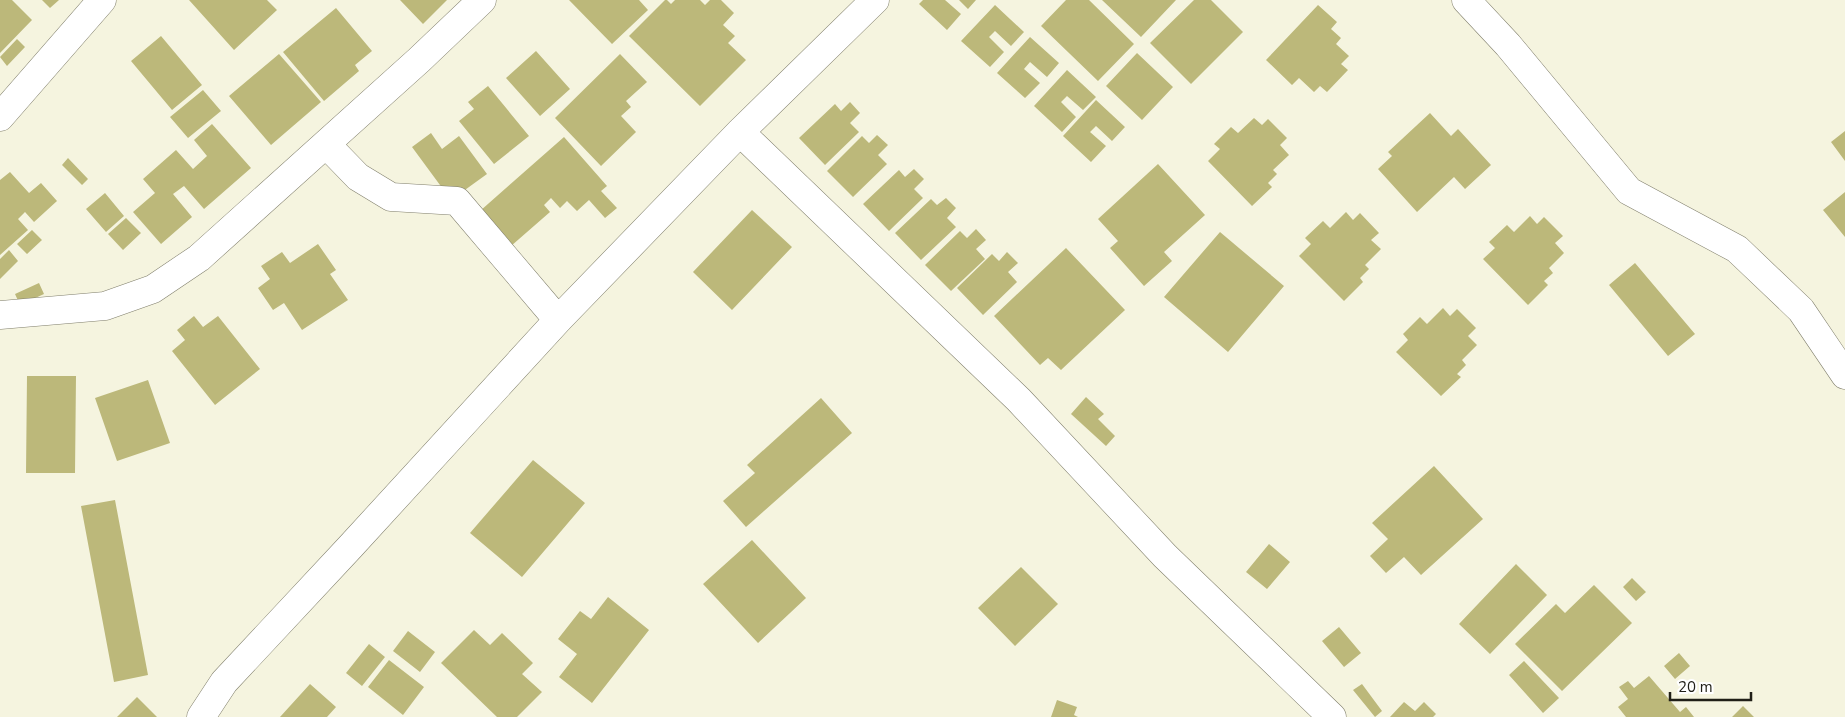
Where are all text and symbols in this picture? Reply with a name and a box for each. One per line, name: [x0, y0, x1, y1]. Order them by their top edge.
scale bar: [1670, 670, 1751, 702]
text: 20 m: [1678, 677, 1713, 697]

